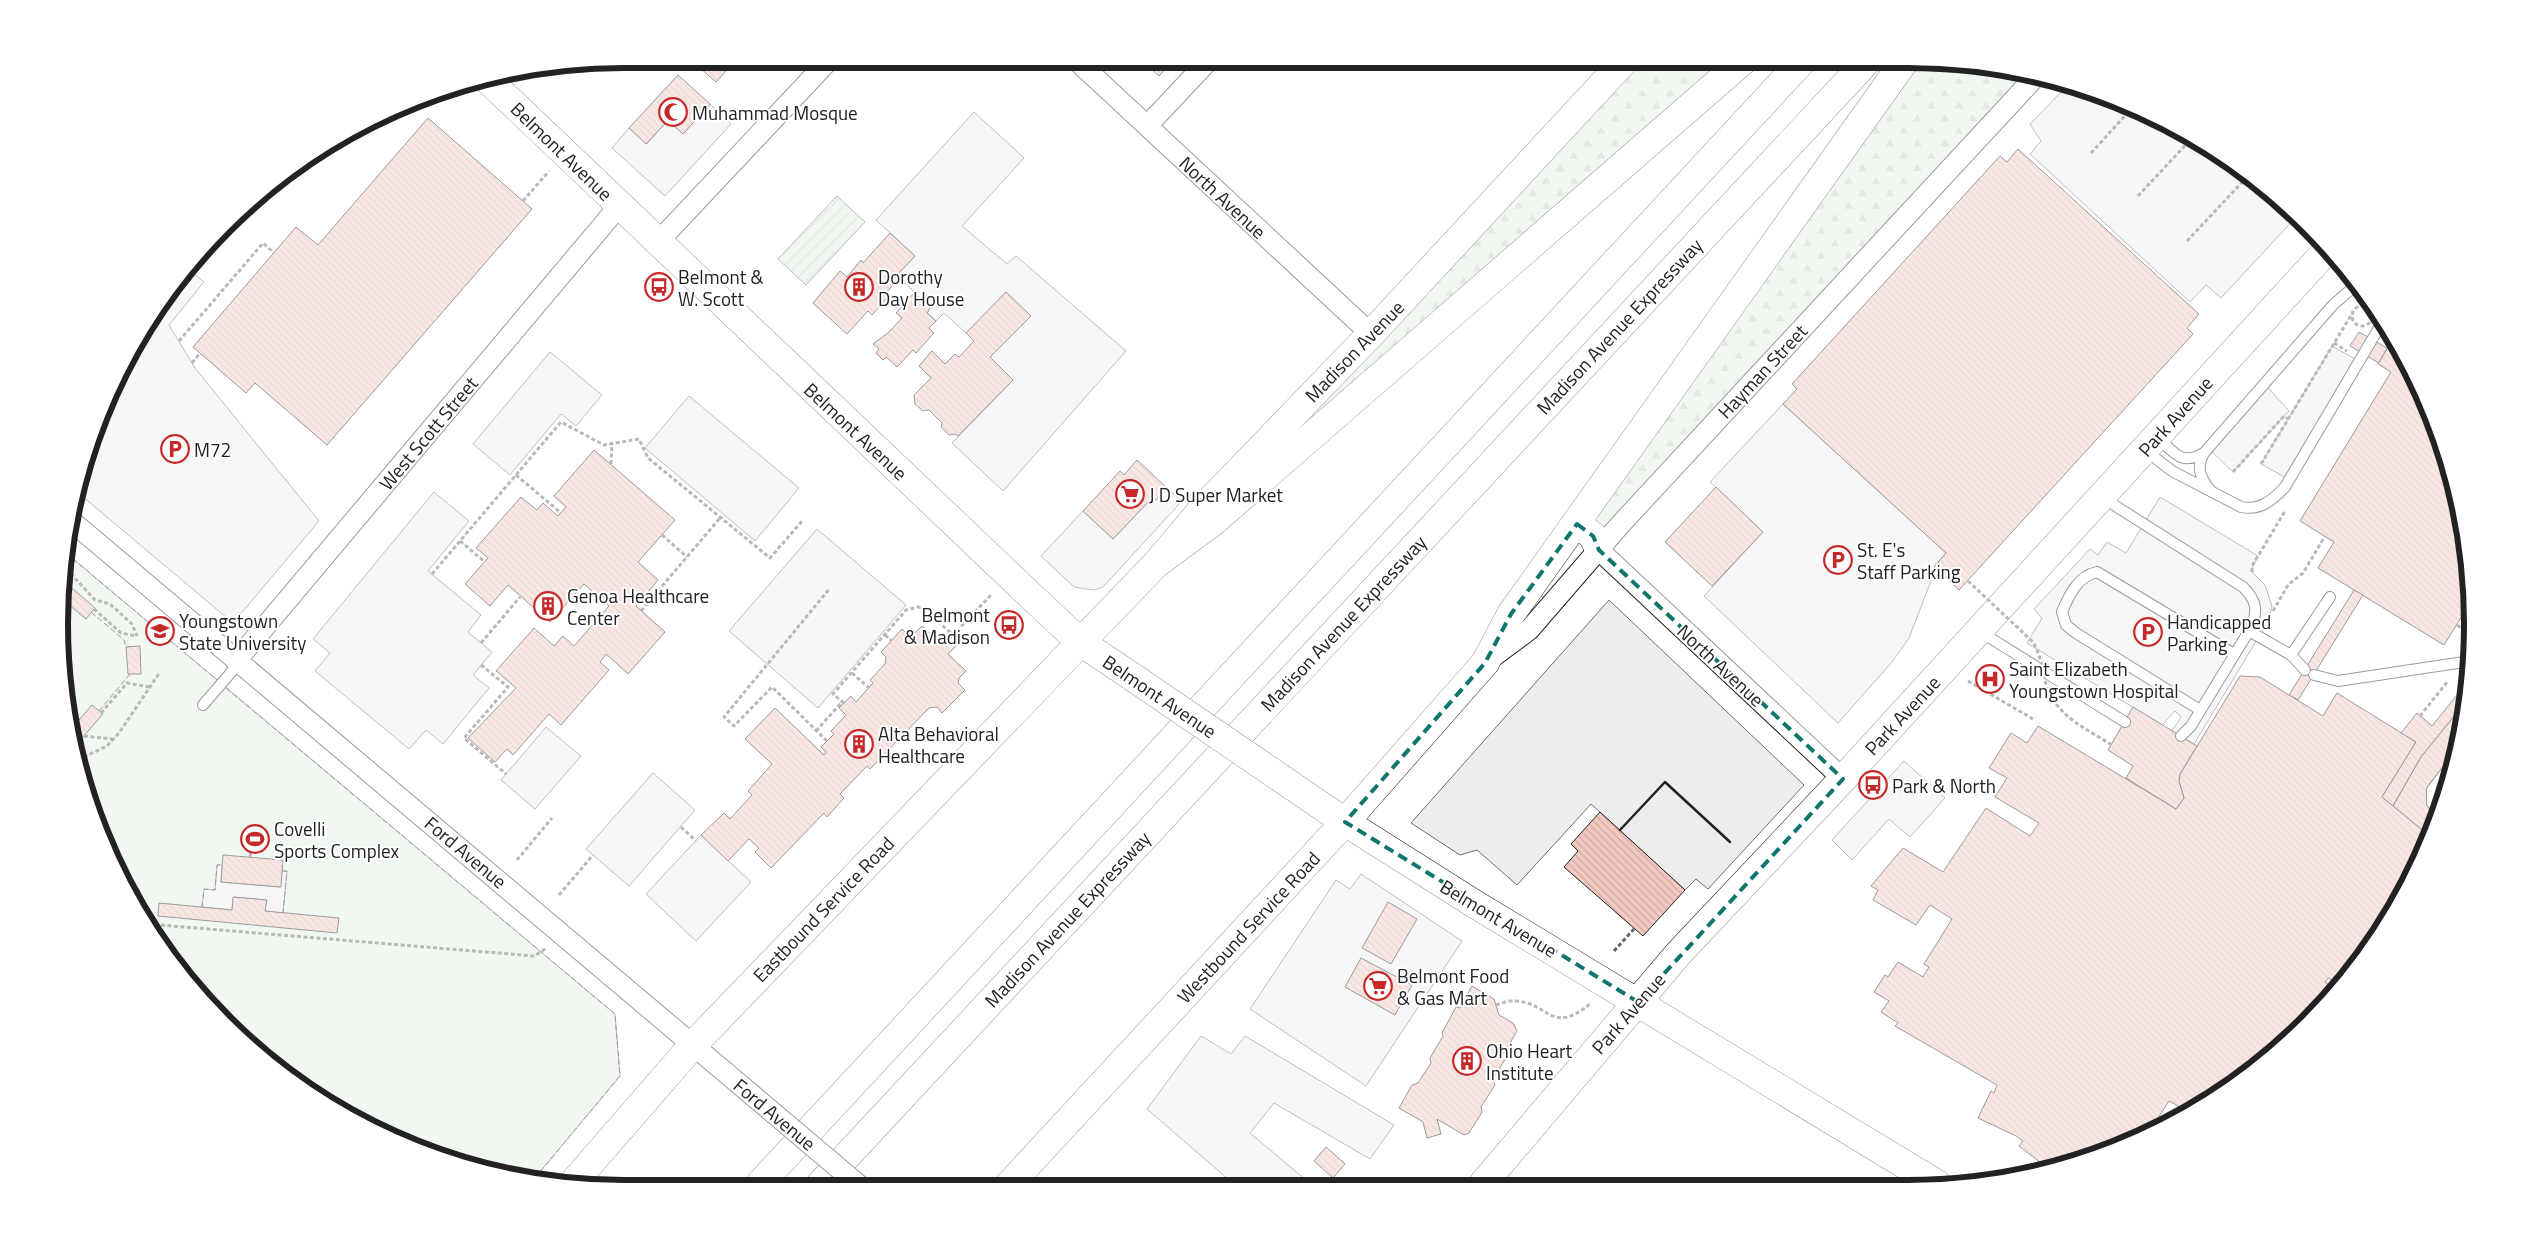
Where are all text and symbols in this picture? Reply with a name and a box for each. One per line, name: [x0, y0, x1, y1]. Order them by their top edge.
street label: Belmont Avenue: [504, 95, 620, 207]
mosque icon: Muhammad Mosque: [658, 97, 688, 127]
place label: Muhammad Mosque: [692, 98, 858, 127]
street label: North Avenue: [1173, 149, 1273, 245]
street label: Madison Avenue Expressway: [1529, 231, 1709, 421]
place label: Belmont & W. Scott: [678, 262, 764, 313]
place label: Dorothy Day House: [878, 262, 964, 313]
bus stop icon: Belmont & W. Scott: [644, 272, 674, 302]
building icon: Dorothy Day House: [844, 272, 874, 302]
street label: Madison Avenue: [1298, 293, 1410, 409]
street label: Hayman Street: [1710, 317, 1814, 425]
street label: Park Avenue: [2131, 369, 2219, 463]
street label: West Scott Street: [372, 370, 485, 496]
street label: Belmont Avenue: [798, 375, 914, 487]
parking icon: M72: [160, 434, 190, 464]
place label: M72: [194, 435, 231, 464]
supermarket icon: J D Super Market: [1115, 479, 1145, 509]
place label: J D Super Market: [1149, 480, 1283, 509]
street label: Madison Avenue Expressway: [1253, 528, 1433, 718]
place label: St. E's Staff Parking: [1857, 535, 1961, 586]
parking icon: St. E's Staff Parking: [1823, 545, 1853, 575]
place label: Genoa Healthcare Center: [567, 581, 709, 632]
building icon: Genoa Healthcare Center: [533, 591, 563, 621]
place label: Belmont & Madison: [904, 600, 990, 651]
place label: Youngstown State University: [179, 606, 306, 657]
place label: Handicapped Parking: [2167, 607, 2271, 658]
bus stop icon: Belmont & Madison: [994, 610, 1024, 640]
school or university icon: Youngstown State University: [145, 616, 175, 646]
street label: North Avenue: [1671, 617, 1771, 713]
parking icon: Handicapped Parking: [2133, 617, 2163, 647]
street label: Belmont Avenue: [1097, 647, 1223, 745]
place label: Saint Elizabeth Youngstown Hospital: [2009, 654, 2179, 705]
hospital icon: Saint Elizabeth Youngstown Hospital: [1975, 664, 2005, 694]
street label: Park Avenue: [1857, 669, 1947, 761]
place label: Alta Behavioral Healthcare: [878, 719, 999, 770]
building icon: Alta Behavioral Healthcare: [844, 729, 874, 759]
bus stop icon: Park & North: [1858, 770, 1888, 800]
place label: Park & North: [1892, 771, 1996, 800]
street label: Ford Avenue: [418, 809, 514, 895]
place label: Covelli Sports Complex: [274, 814, 400, 865]
sports icon: Covelli Sports Complex: [240, 824, 270, 854]
street label: Madison Avenue Expressway: [977, 824, 1157, 1014]
street label: Eastbound Service Road: [746, 830, 900, 988]
street label: Westbound Service Road: [1170, 844, 1326, 1010]
street label: Belmont Avenue: [1435, 872, 1563, 964]
place label: Belmont Food & Gas Mart: [1397, 961, 1509, 1012]
street label: Park Avenue: [1584, 966, 1672, 1060]
supermarket icon: Belmont Food & Gas Mart: [1363, 971, 1393, 1001]
place label: Ohio Heart Institute: [1486, 1036, 1573, 1087]
building icon: Ohio Heart Institute: [1452, 1046, 1482, 1076]
street label: Ford Avenue: [727, 1071, 823, 1157]

